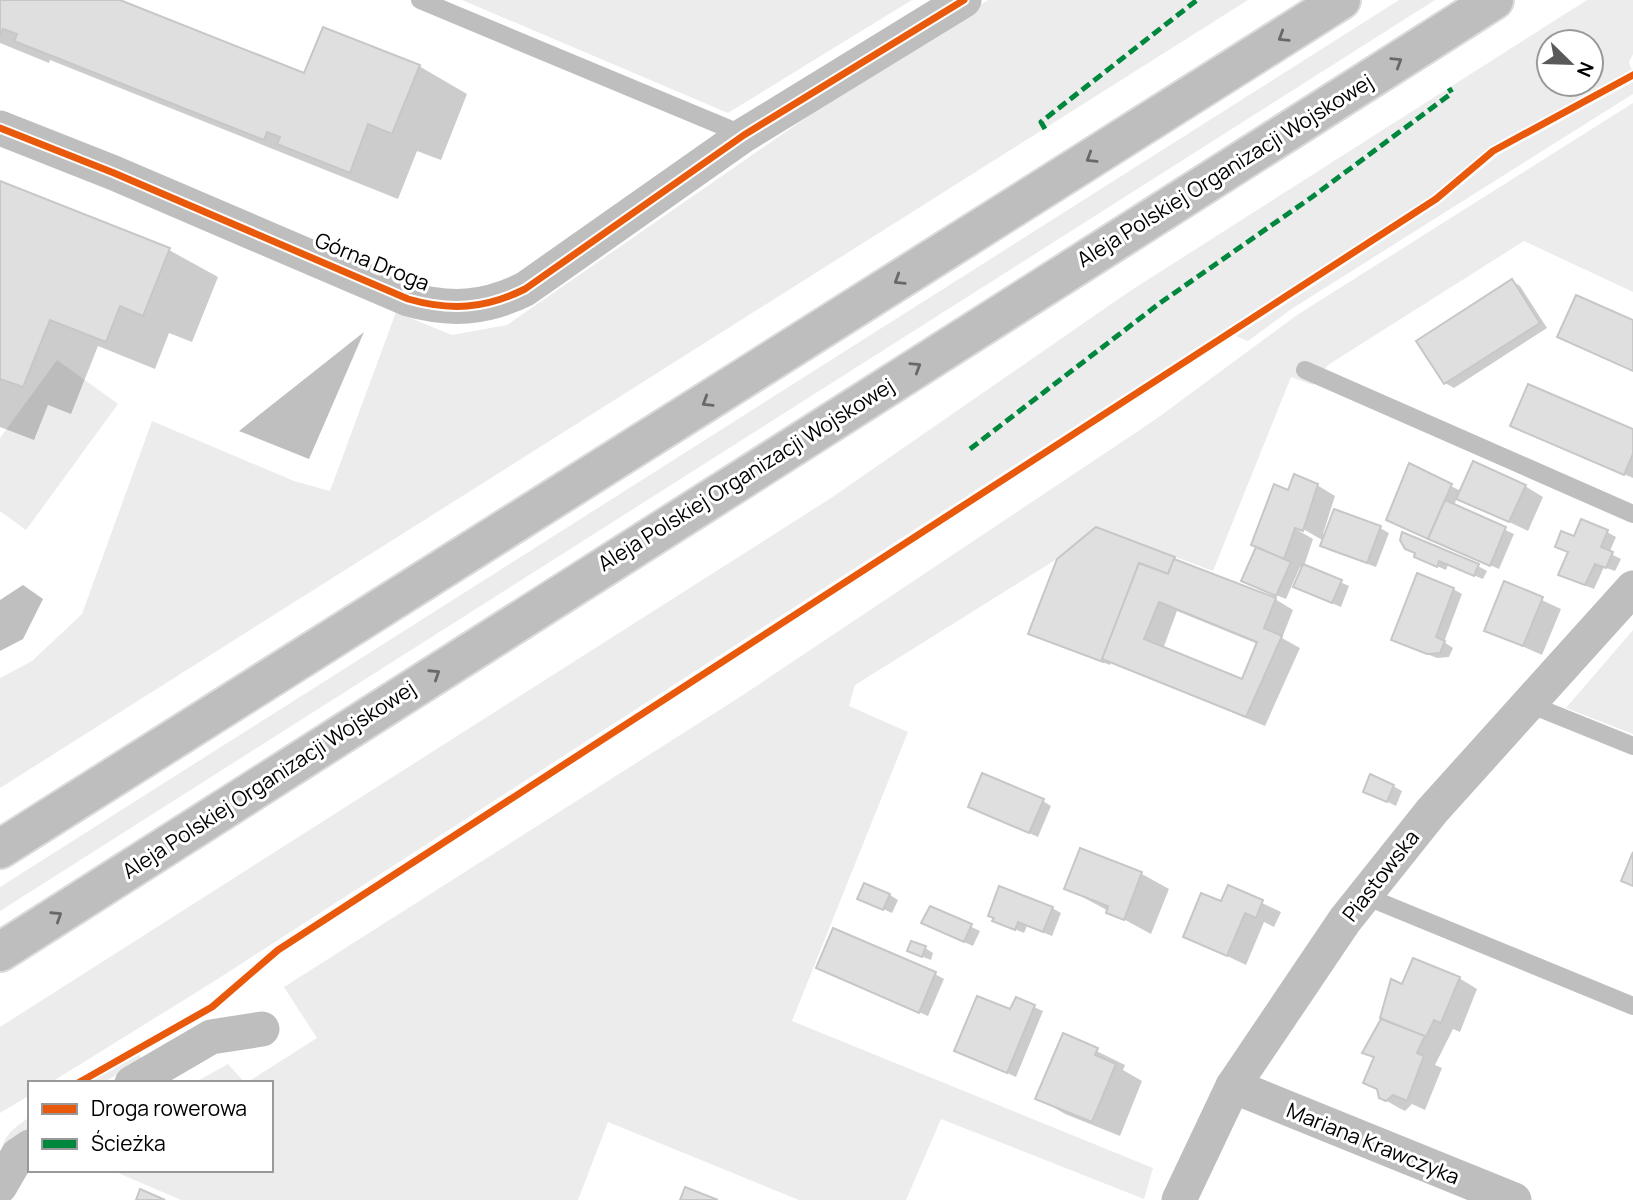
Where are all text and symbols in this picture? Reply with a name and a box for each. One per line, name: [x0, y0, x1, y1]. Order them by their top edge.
one-way arrow: [1278, 28, 1291, 41]
north arrow: [1535, 28, 1605, 98]
one-way arrow: [1390, 57, 1403, 70]
text: N: [1571, 58, 1600, 81]
street label: Aleja Polskiej Organizacji Wojskowej: [1071, 67, 1378, 273]
one-way arrow: [1086, 150, 1099, 163]
street label: Górna Droga: [311, 225, 434, 297]
one-way arrow: [893, 272, 906, 285]
one-way arrow: [908, 363, 921, 376]
street label: Aleja Polskiej Organizacji Wojskowej: [592, 371, 899, 577]
one-way arrow: [701, 393, 714, 406]
one-way arrow: [427, 669, 440, 682]
street label: Aleja Polskiej Organizacji Wojskowej: [117, 674, 420, 885]
street label: Piastowska: [1336, 824, 1425, 927]
one-way arrow: [50, 911, 63, 924]
legend: [28, 1081, 273, 1172]
text: Droga rowerowa: [91, 1094, 247, 1122]
street label: Mariana Krawczyka: [1283, 1096, 1464, 1190]
text: Ścieżka: [91, 1129, 166, 1157]

